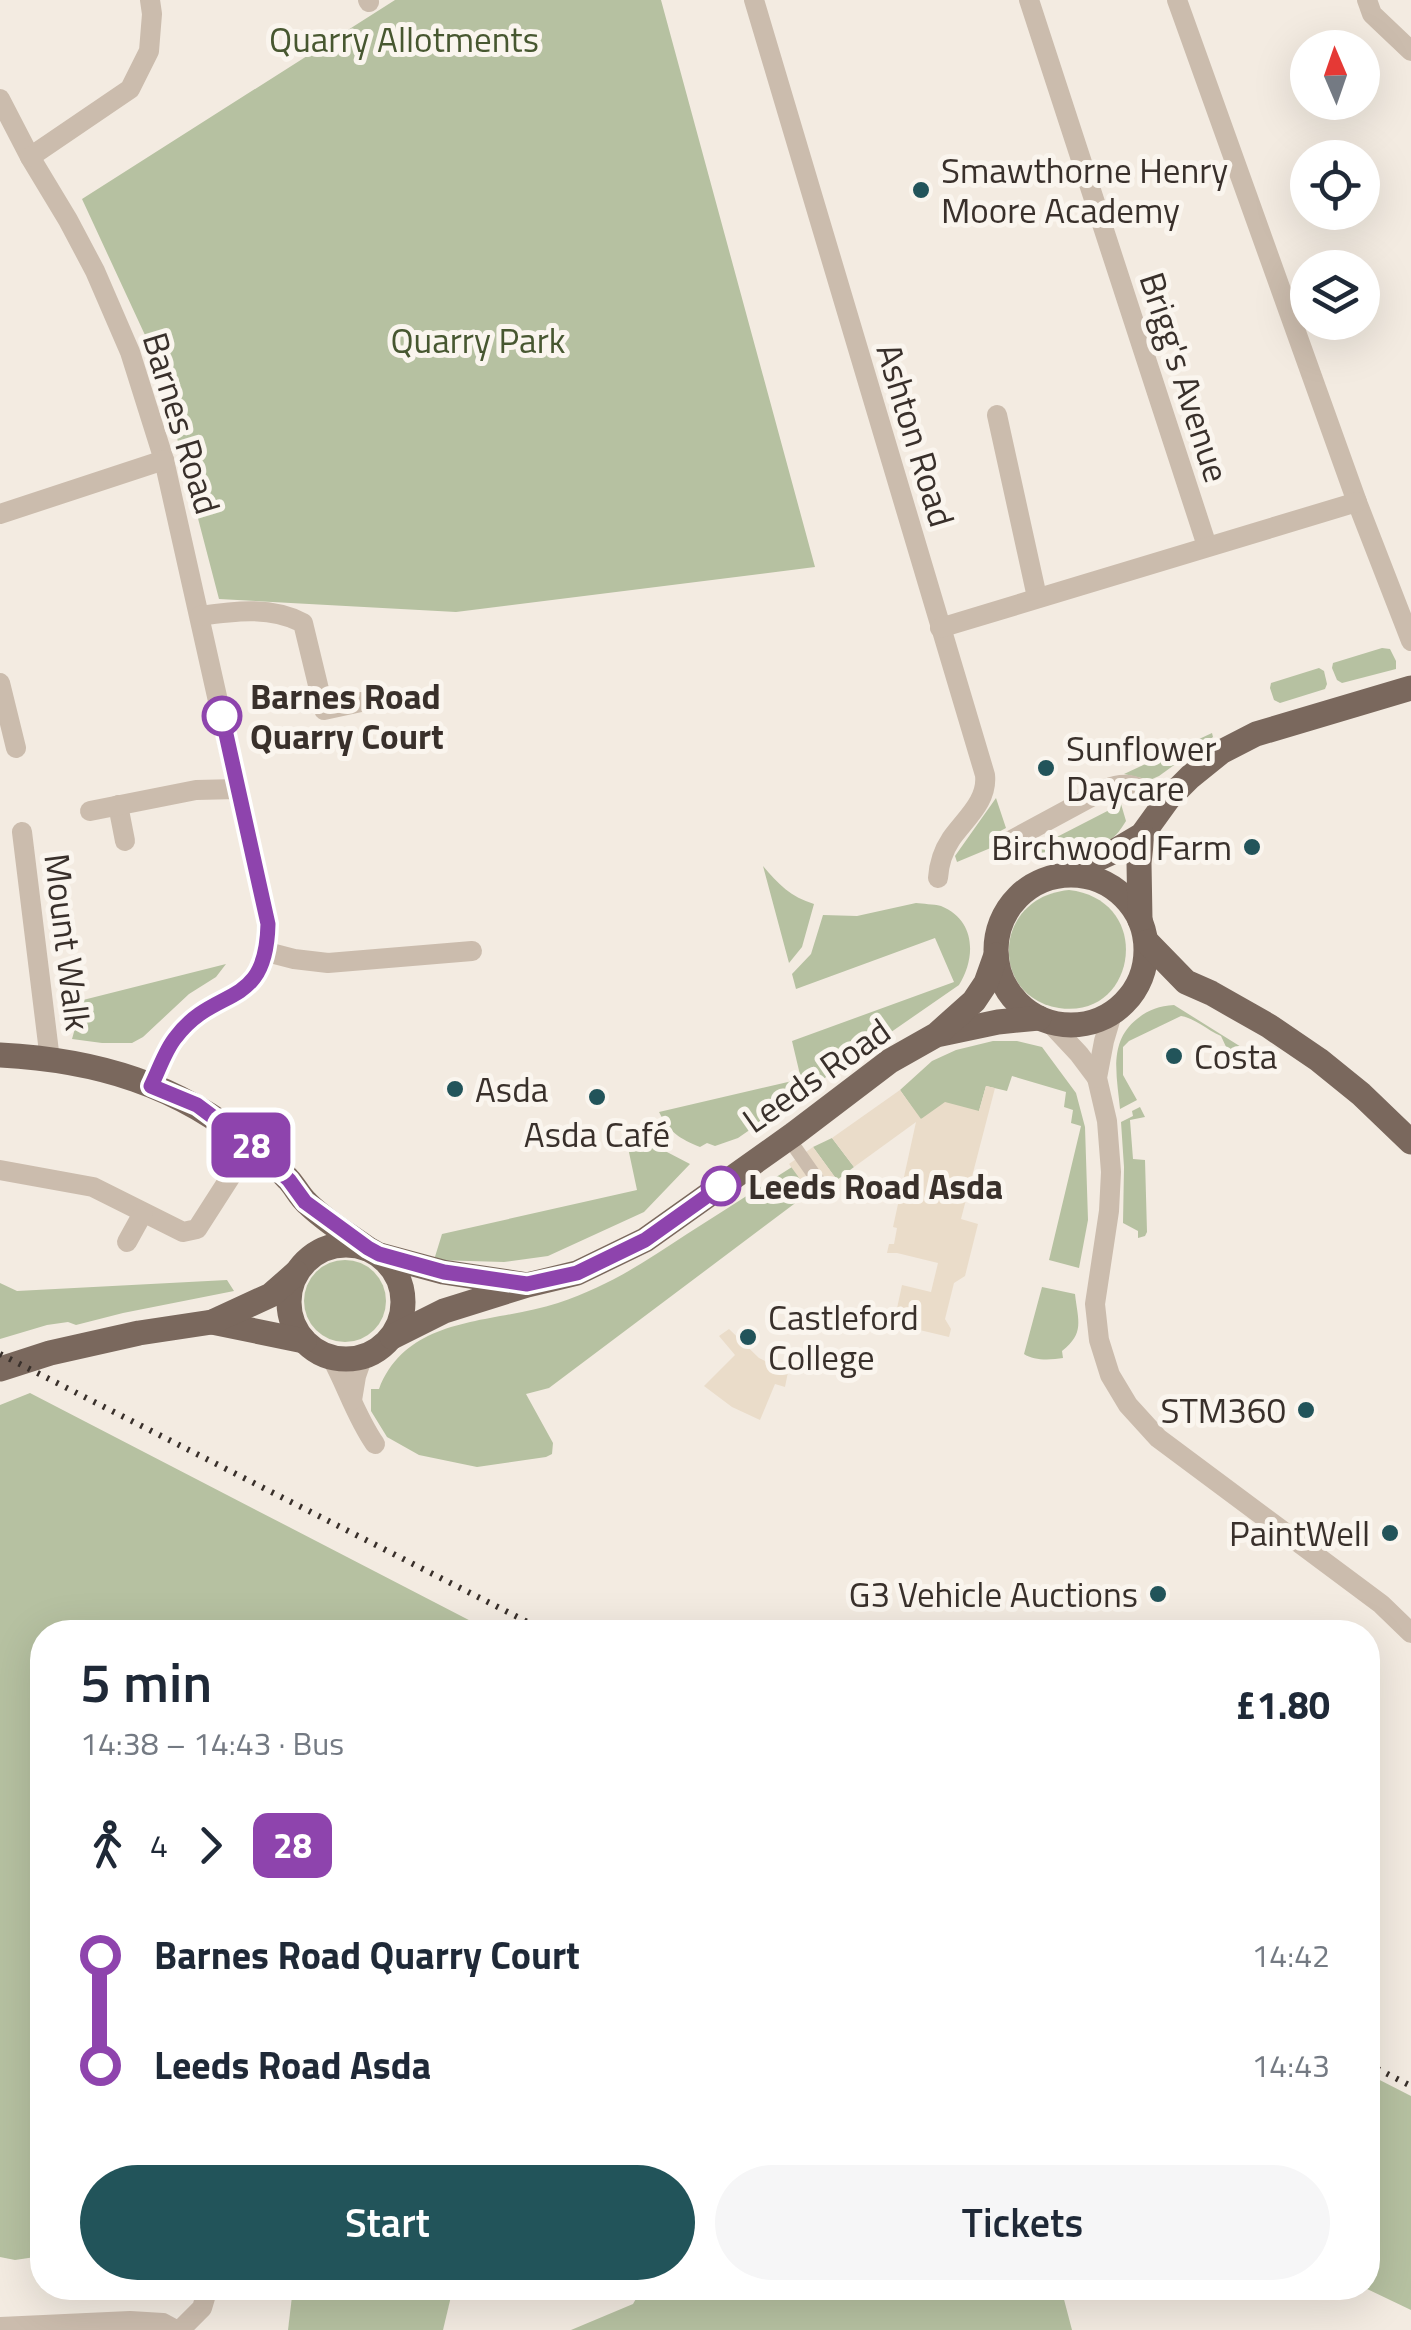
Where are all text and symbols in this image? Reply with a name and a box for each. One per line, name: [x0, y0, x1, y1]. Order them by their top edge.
park label: Quarry Allotments: [269, 12, 539, 66]
north arrow: [1290, 30, 1380, 120]
map controls: [1290, 30, 1380, 340]
button: locate: [1290, 140, 1380, 230]
place label: Smawthorne Henry Moore Academy: [941, 143, 1228, 237]
marker: Smawthorne Henry Moore Academy: [910, 179, 932, 201]
button: layers: [1290, 250, 1380, 340]
street label: Brigg's Avenue: [1126, 265, 1244, 489]
park label: Quarry Park: [390, 313, 566, 367]
street label: Barnes Road: [129, 325, 235, 521]
street label: Ashton Road: [863, 337, 969, 533]
place label: Barnes Road Quarry Court: [250, 669, 444, 763]
marker: Barnes Road Quarry Court: [203, 697, 241, 735]
place label: Sunflower Daycare: [1066, 721, 1217, 815]
marker: Sunflower Daycare: [1035, 757, 1057, 779]
place label: Birchwood Farm: [991, 820, 1232, 874]
marker: Birchwood Farm: [1241, 836, 1263, 858]
street label: Mount Walk: [30, 850, 106, 1034]
street label: Leeds Road: [731, 1004, 901, 1146]
place label: Costa: [1194, 1029, 1277, 1083]
marker: Costa: [1163, 1045, 1185, 1067]
place label: Asda: [475, 1062, 548, 1116]
marker: Asda: [444, 1078, 466, 1100]
marker: Asda Café: [586, 1086, 608, 1108]
place label: Asda Café: [524, 1107, 670, 1161]
line badge: 28: [206, 1112, 296, 1178]
text: 28: [231, 1118, 271, 1172]
place label: Leeds Road Asda: [748, 1159, 1003, 1213]
marker: Leeds Road Asda: [702, 1167, 740, 1205]
place label: Castleford College: [768, 1290, 919, 1384]
marker: Castleford College: [737, 1326, 759, 1348]
place label: STM360: [1160, 1383, 1286, 1437]
marker: STM360: [1295, 1399, 1317, 1421]
place label: PaintWell: [1229, 1506, 1370, 1560]
marker: PaintWell: [1379, 1522, 1401, 1544]
place label: G3 Vehicle Auctions: [849, 1567, 1138, 1621]
marker: G3 Vehicle Auctions: [1147, 1583, 1169, 1605]
text: 5 min: [80, 1640, 212, 1723]
text: £1.80: [1235, 1676, 1330, 1734]
text: 14:38 – 14:43 · Bus: [80, 1719, 344, 1767]
icon: walk: [80, 1818, 135, 1873]
icon: forward: [183, 1818, 238, 1873]
text: 28: [273, 1818, 312, 1872]
text: 4: [150, 1821, 168, 1869]
text: Barnes Road Quarry Court: [154, 1926, 580, 1984]
text: 14:42: [1251, 1931, 1330, 1979]
text: Leeds Road Asda: [154, 2036, 431, 2094]
text: 14:43: [1251, 2041, 1330, 2089]
button: Start: [80, 2165, 695, 2280]
button: Tickets: [715, 2165, 1330, 2280]

